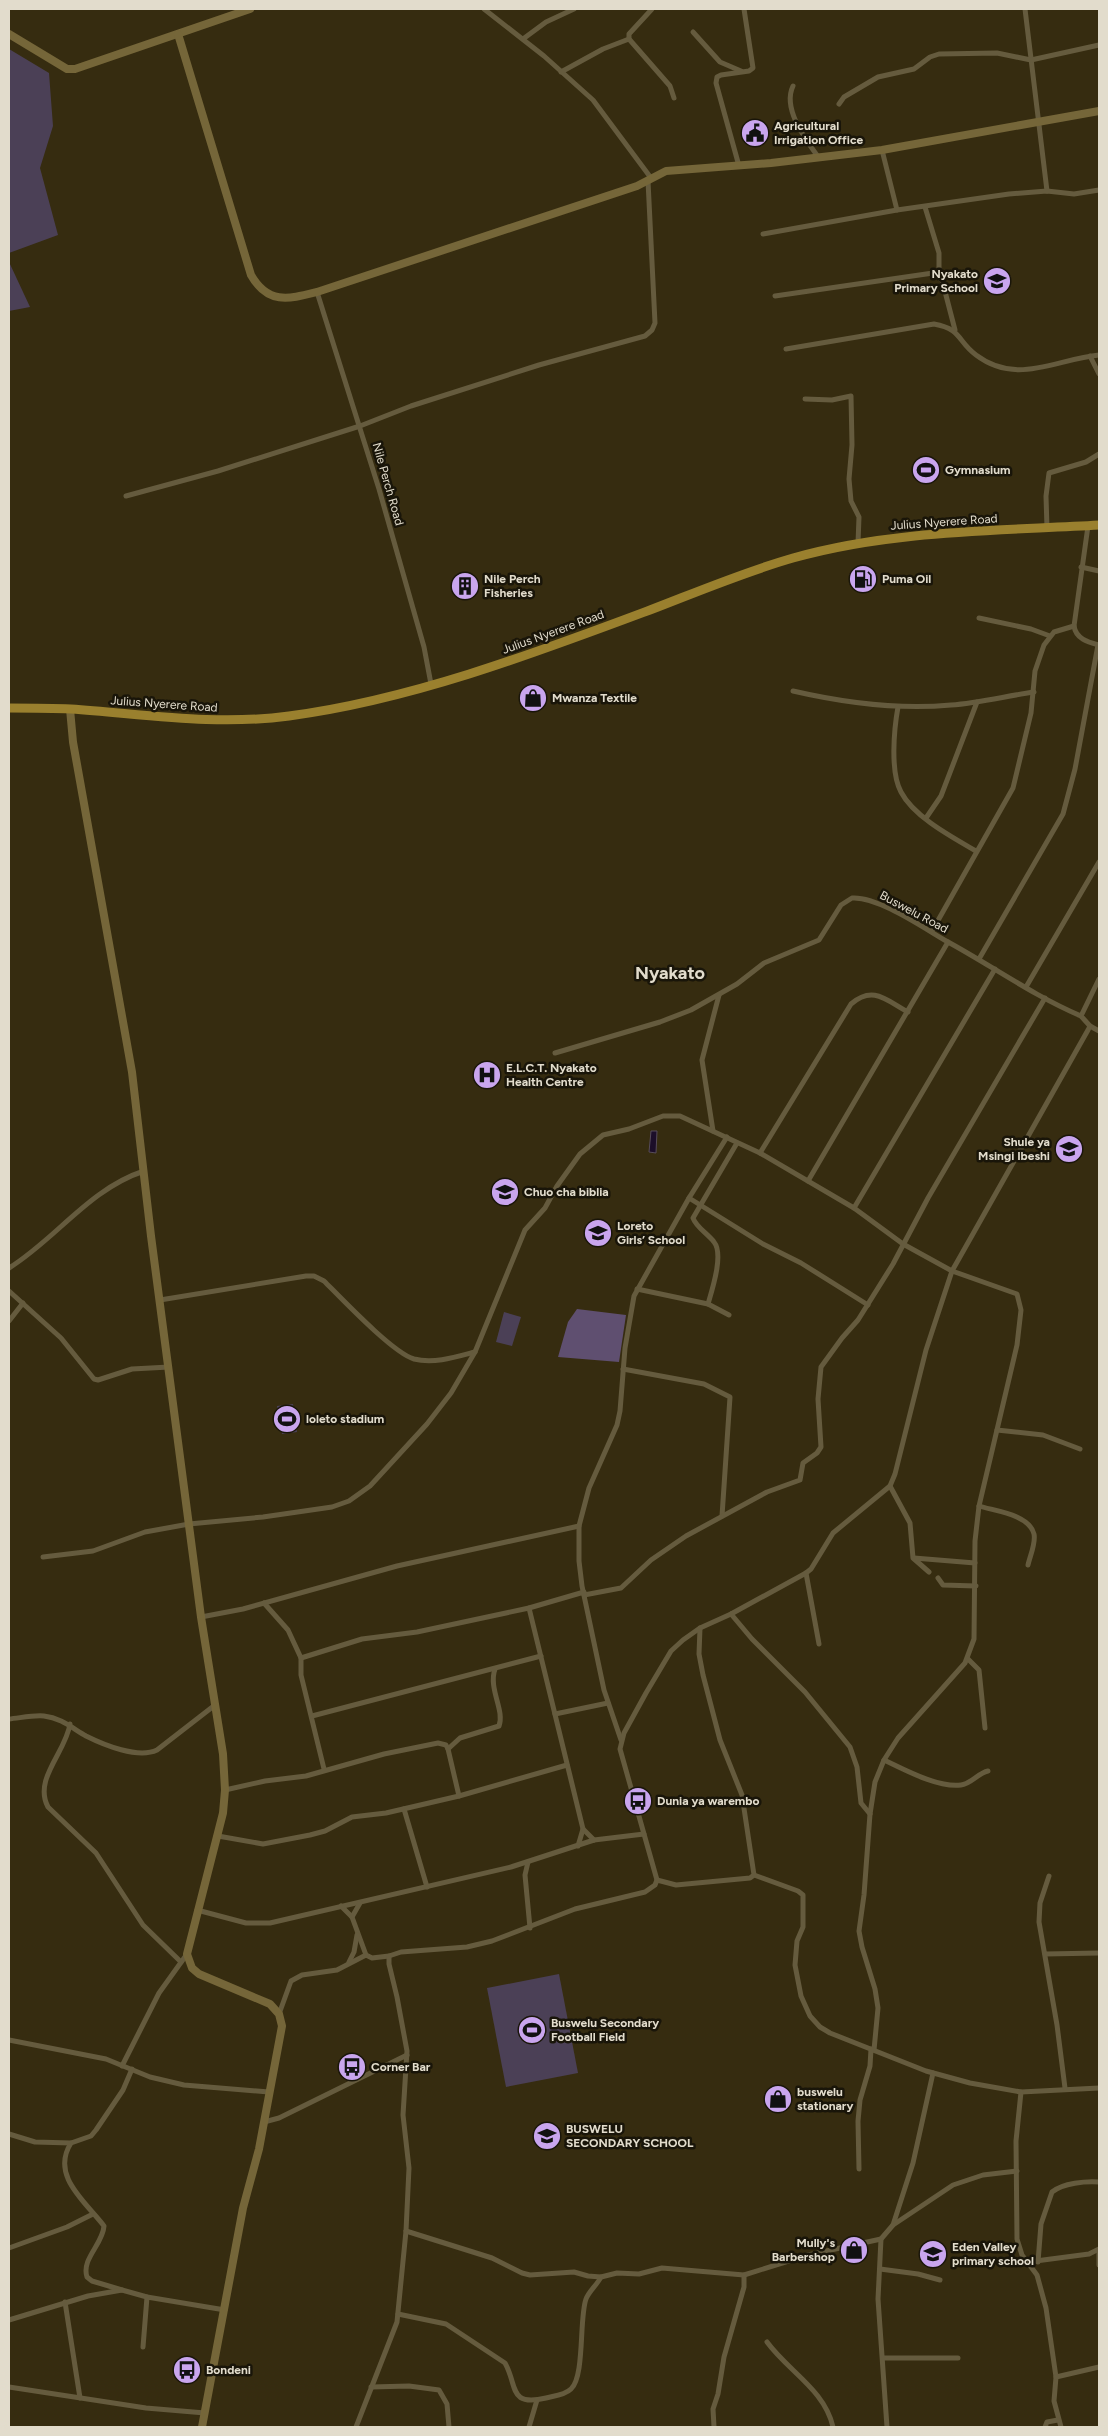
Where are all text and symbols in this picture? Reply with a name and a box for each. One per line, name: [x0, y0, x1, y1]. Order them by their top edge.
public building icon: Agricultural Irrigation Office: [740, 118, 770, 148]
place label: Agricultural Irrigation Office: [774, 119, 864, 147]
school or university icon: Nyakato Primary School: [982, 266, 1012, 296]
place label: Nyakato Primary School: [894, 267, 978, 295]
street label: Nile Perch Road: [369, 441, 407, 527]
sports icon: Gymnasium: [911, 455, 941, 485]
place label: Gymnasium: [945, 463, 1011, 477]
street label: Julius Nyerere Road: [890, 511, 998, 533]
fuel station icon: Puma Oil: [848, 564, 878, 594]
building icon: Nile Perch Fisheries: [450, 571, 480, 601]
place label: Nile Perch Fisheries: [484, 572, 541, 600]
place label: Puma Oil: [882, 572, 931, 586]
street label: Julius Nyerere Road: [500, 607, 606, 657]
shop icon: Mwanza Textile: [518, 683, 548, 713]
place label: Mwanza Textile: [552, 691, 637, 705]
street label: Julius Nyerere Road: [110, 693, 218, 715]
street label: Buswelu Road: [877, 888, 951, 936]
district label: Nyakato: [635, 962, 705, 984]
hospital icon: E.L.C.T. Nyakato Health Centre: [472, 1060, 502, 1090]
place label: E.L.C.T. Nyakato Health Centre: [506, 1061, 597, 1089]
school or university icon: Shule ya Msingi Ibeshi: [1054, 1134, 1084, 1164]
place label: Shule ya Msingi Ibeshi: [978, 1135, 1050, 1163]
school or university icon: Chuo cha biblia: [490, 1177, 520, 1207]
place label: Chuo cha biblia: [524, 1185, 609, 1199]
school or university icon: Loreto Girls’ School: [583, 1218, 613, 1248]
place label: Loreto Girls’ School: [617, 1219, 685, 1247]
sports icon: loleto stadium: [272, 1404, 302, 1434]
place label: loleto stadium: [306, 1412, 384, 1426]
bus stop icon: Dunia ya warembo: [623, 1786, 653, 1816]
place label: Dunia ya warembo: [657, 1794, 759, 1808]
sports icon: Buswelu Secondary Football Field: [517, 2015, 547, 2045]
place label: Buswelu Secondary Football Field: [551, 2016, 659, 2044]
bus stop icon: Corner Bar: [337, 2052, 367, 2082]
place label: Corner Bar: [371, 2060, 431, 2074]
shop icon: buswelu stationary: [763, 2084, 793, 2114]
place label: buswelu stationary: [797, 2085, 853, 2113]
school or university icon: BUSWELU SECONDARY SCHOOL: [532, 2121, 562, 2151]
place label: BUSWELU SECONDARY SCHOOL: [566, 2122, 694, 2150]
shop icon: Mully's Barbershop: [839, 2235, 869, 2265]
place label: Mully's Barbershop: [772, 2236, 835, 2264]
school or university icon: Eden Valley primary school: [918, 2239, 948, 2269]
place label: Eden Valley primary school: [952, 2240, 1034, 2268]
bus stop icon: Bondeni: [172, 2355, 202, 2385]
place label: Bondeni: [206, 2363, 251, 2377]

